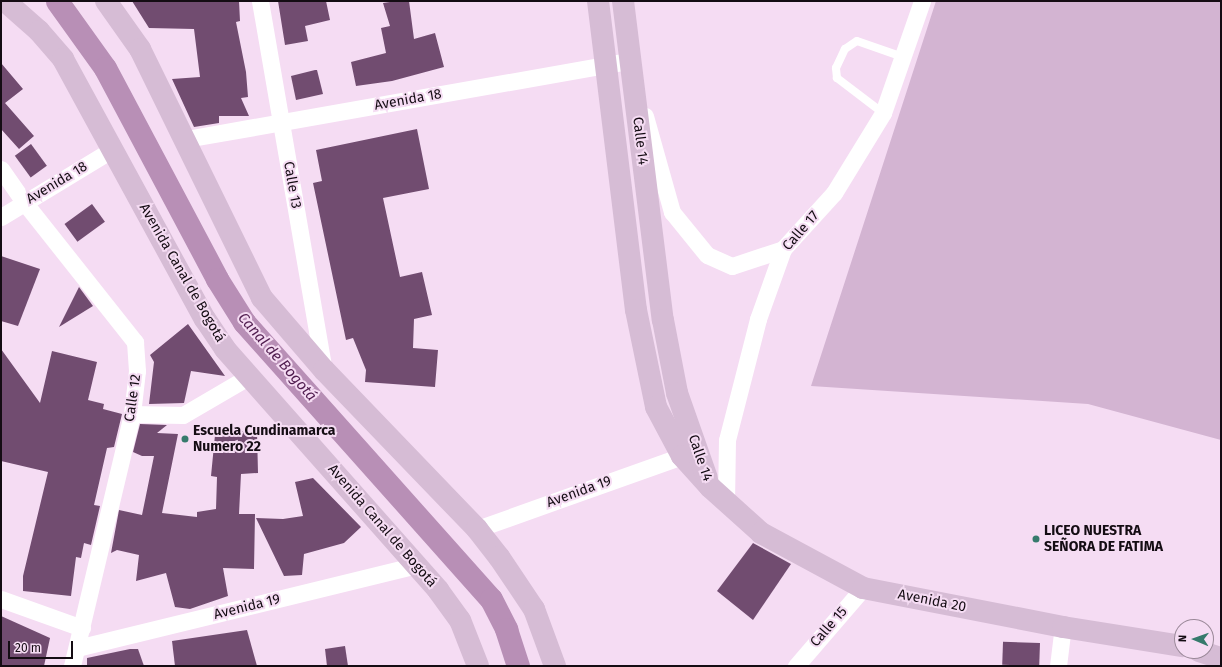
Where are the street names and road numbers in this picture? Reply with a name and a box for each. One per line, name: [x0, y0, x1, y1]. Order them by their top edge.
street label: Avenida 18: [373, 86, 443, 114]
street label: Calle 14: [629, 116, 651, 166]
street label: Avenida 18: [23, 158, 91, 208]
street label: Calle 13: [280, 160, 304, 210]
street label: Avenida Canal de Bogotá: [135, 201, 229, 345]
street label: Calle 17: [779, 208, 823, 254]
street label: Calle 12: [121, 373, 145, 423]
street label: Calle 14: [684, 432, 716, 484]
street label: Avenida Canal de Bogotá: [324, 461, 440, 591]
street label: Avenida 19: [544, 473, 614, 511]
street label: Avenida 20: [896, 586, 968, 616]
street label: Avenida 19: [212, 591, 282, 623]
street label: Calle 15: [807, 603, 851, 651]

